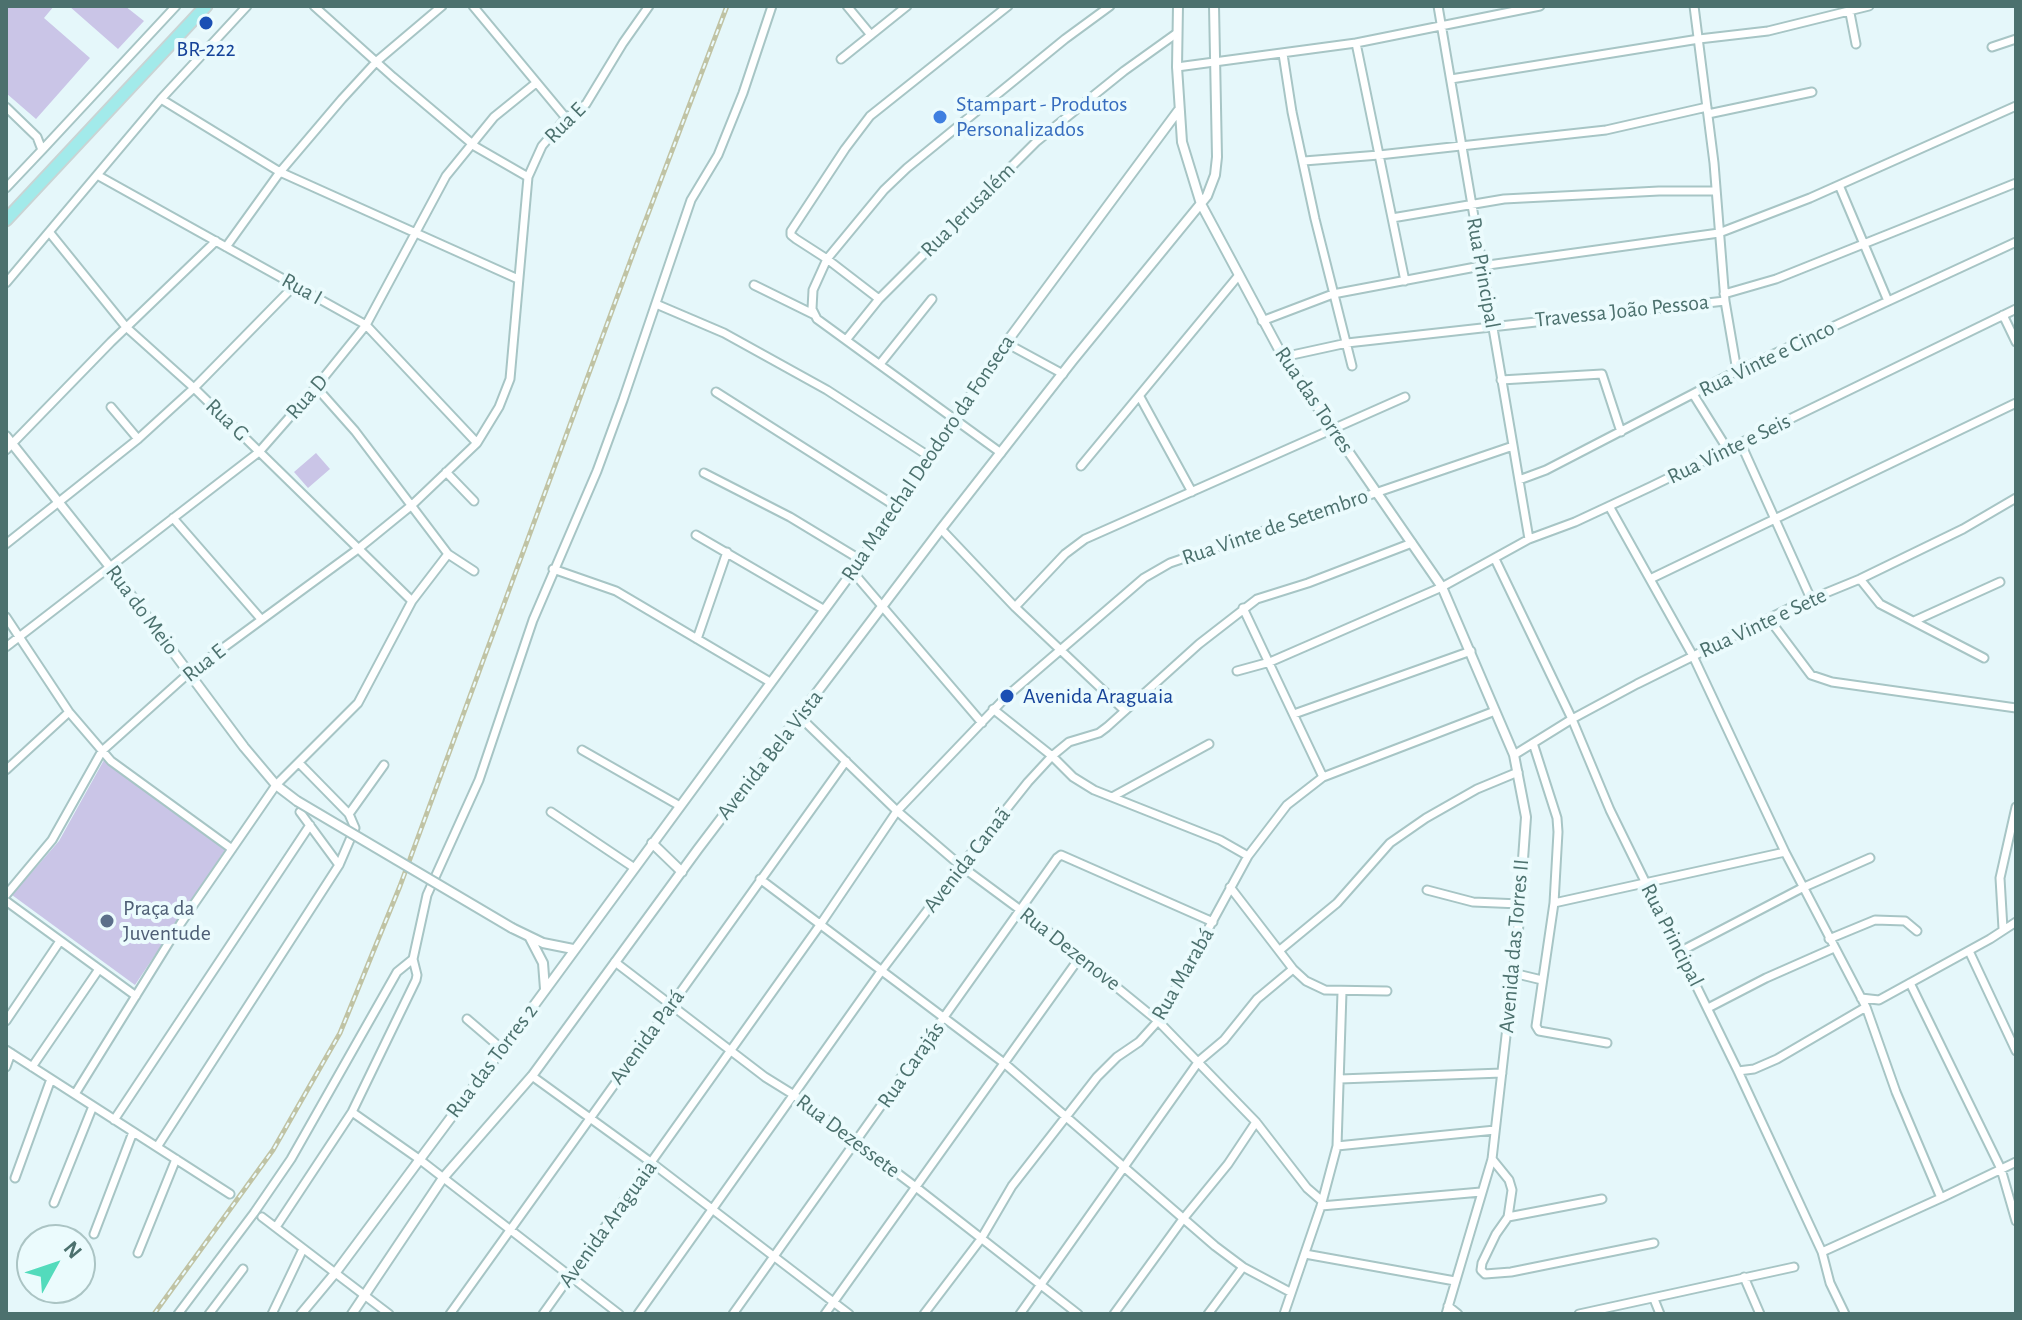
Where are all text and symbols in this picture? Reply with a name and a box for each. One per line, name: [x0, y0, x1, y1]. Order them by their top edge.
marker: BR-222: [197, 14, 215, 32]
place label: BR-222: [176, 36, 236, 62]
place label: Stampart - Produtos Personalizados: [956, 91, 1128, 142]
street label: Rua E: [539, 97, 591, 149]
marker: Stampart - Produtos Personalizados: [931, 108, 949, 126]
street label: Rua Jerusalém: [915, 157, 1021, 263]
street label: Rua Principal: [1460, 215, 1506, 331]
street label: Rua I: [277, 267, 327, 311]
street label: Travessa João Pessoa: [1534, 289, 1710, 333]
street label: Rua Vinte e Cinco: [1695, 315, 1839, 403]
street label: Rua Marechal Deodoro da Fonseca: [836, 330, 1020, 586]
street label: Rua das Torres: [1269, 342, 1359, 458]
street label: Rua D: [280, 369, 334, 425]
street label: Rua G: [200, 393, 254, 447]
street label: Rua Vinte e Seis: [1663, 408, 1795, 490]
street label: Rua Vinte de Setembro: [1179, 483, 1371, 571]
street label: Rua do Meio: [100, 560, 184, 660]
street label: Rua Vinte e Sete: [1695, 582, 1831, 664]
street label: Rua E: [177, 638, 231, 688]
place label: Avenida Araguaia: [1023, 683, 1173, 709]
street label: Avenida Bela Vista: [711, 685, 829, 825]
marker: Avenida Araguaia: [998, 687, 1016, 705]
street label: Avenida Canaã: [918, 802, 1016, 918]
street label: Avenida das Torres II: [1493, 858, 1535, 1034]
street label: Rua Principal: [1635, 879, 1709, 991]
place label: Praça da Juventude: [123, 895, 211, 946]
street label: Rua Dezenove: [1014, 901, 1126, 997]
marker: Praça da Juventude: [98, 912, 116, 930]
street label: Rua Marabá: [1146, 923, 1220, 1025]
street label: Avenida Pará: [604, 984, 690, 1090]
street label: Rua das Torres 2: [440, 999, 544, 1123]
street label: Rua Carajás: [872, 1017, 950, 1113]
street label: Rua Dezessete: [791, 1088, 905, 1184]
street label: Avenida Araguaia: [553, 1155, 663, 1293]
north arrow: [16, 1224, 96, 1304]
text: N: [60, 1237, 86, 1263]

